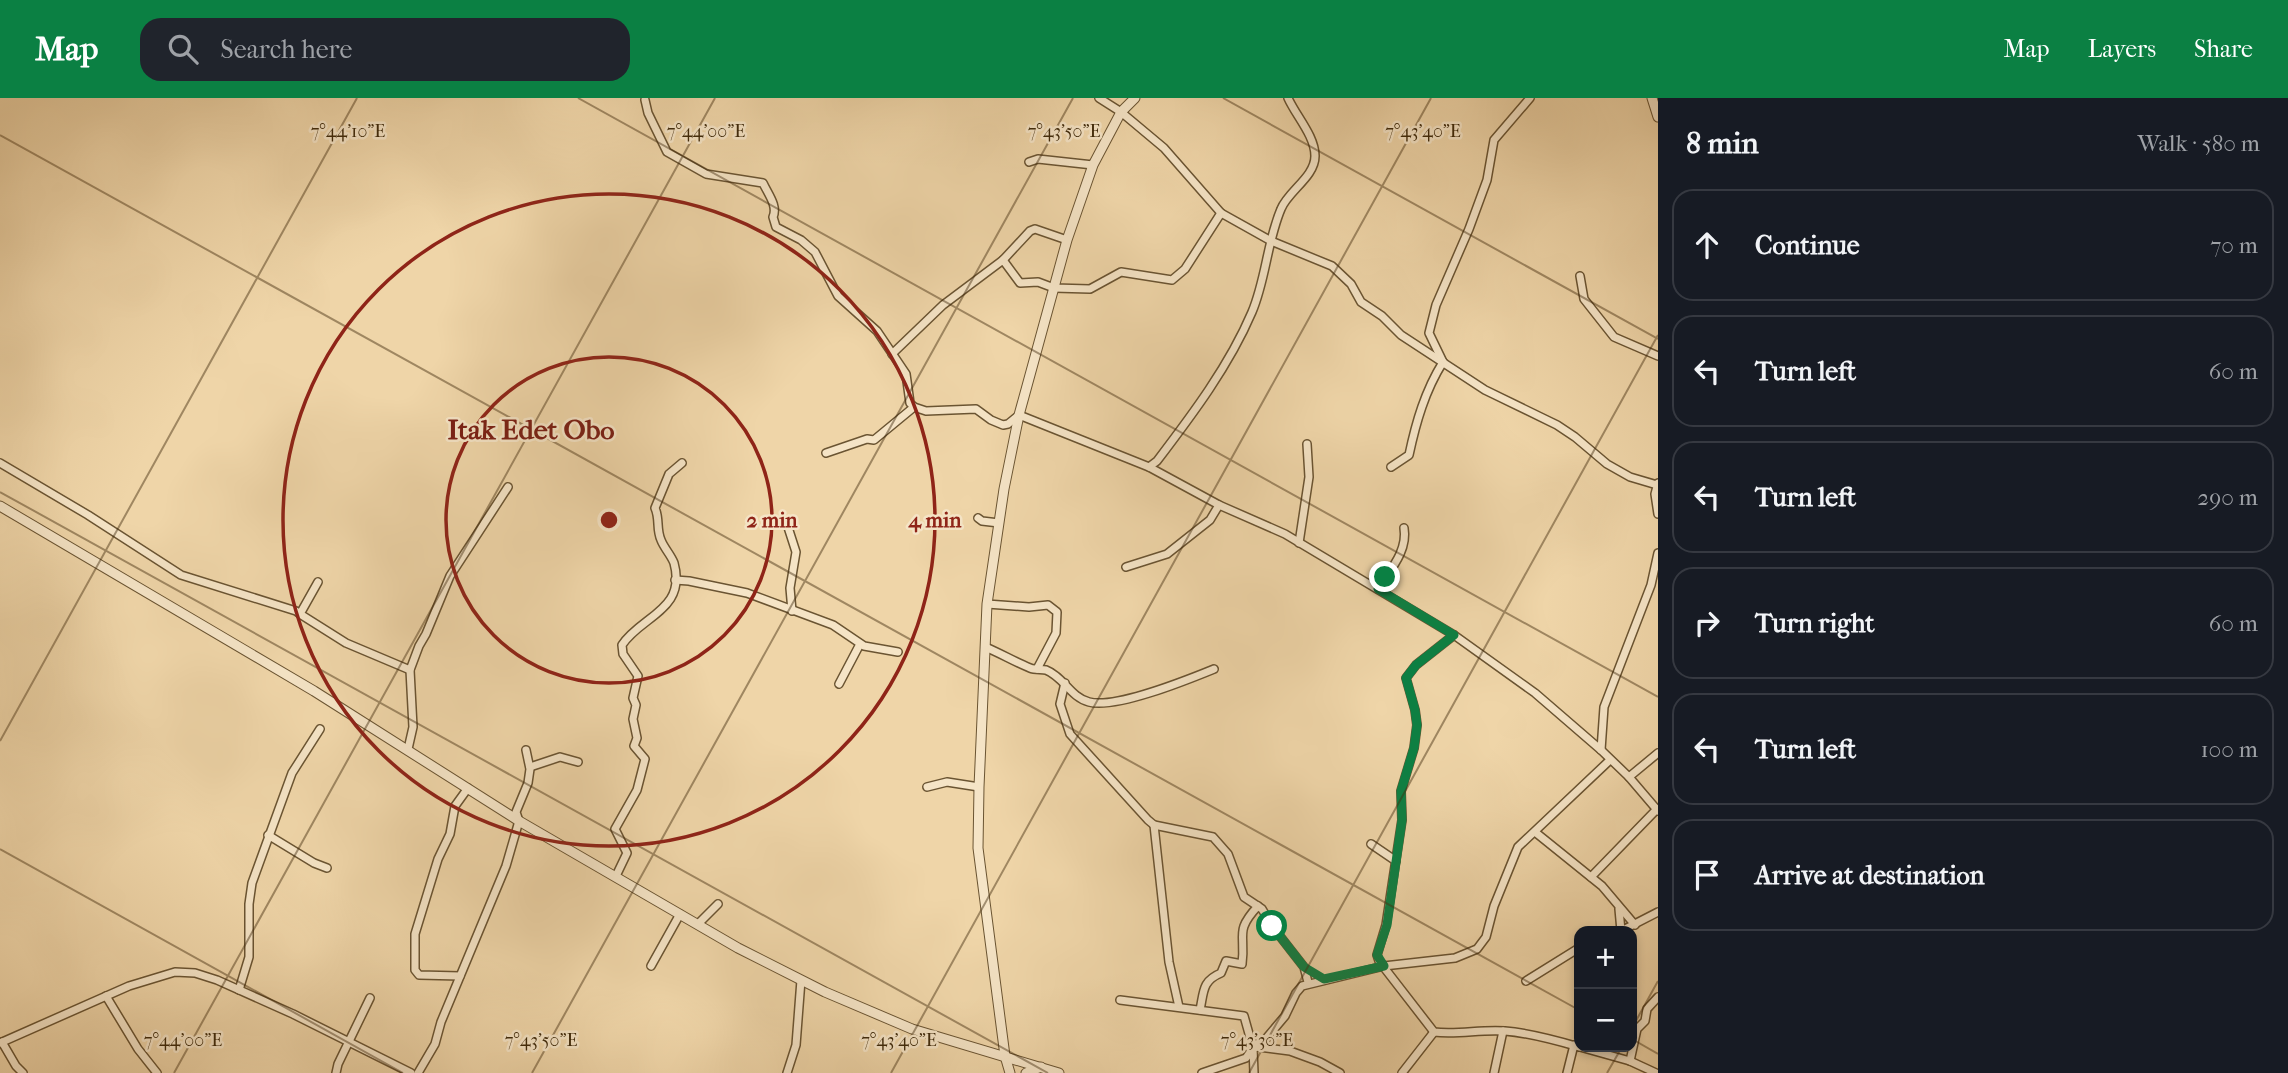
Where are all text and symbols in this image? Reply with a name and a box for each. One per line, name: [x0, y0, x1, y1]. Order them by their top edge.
search box: [140, 18, 630, 81]
text: Map: [35, 30, 98, 69]
icon: search: [164, 30, 202, 68]
text: Search here: [220, 34, 352, 65]
text: Map: [2004, 35, 2050, 63]
text: Layers: [2088, 35, 2156, 63]
text: Share: [2194, 35, 2253, 63]
text: 7°44'10"E: [311, 121, 385, 142]
text: 7°44'00"E: [667, 121, 745, 142]
text: 7°43'50"E: [1028, 121, 1100, 142]
text: 7°43'40"E: [1385, 121, 1461, 142]
text: 8 min: [1686, 126, 1759, 161]
text: Walk · 580 m: [2137, 130, 2260, 157]
icon: ahead: [1688, 226, 1726, 264]
text: Continue: [1755, 230, 1860, 261]
text: 70 m: [2210, 232, 2258, 259]
icon: left: [1688, 352, 1726, 390]
text: Turn left: [1755, 356, 1856, 387]
text: 60 m: [2209, 358, 2258, 385]
district label: Itak Edet Obo: [447, 413, 615, 446]
icon: left: [1688, 478, 1726, 516]
text: Turn left: [1755, 482, 1856, 513]
text: 290 m: [2197, 484, 2258, 511]
centre of rings: [597, 508, 621, 532]
text: 2 min: [746, 508, 798, 532]
text: 4 min: [908, 508, 962, 533]
route end: [1369, 561, 1400, 592]
icon: right: [1688, 604, 1726, 642]
text: Turn right: [1755, 608, 1875, 639]
text: 60 m: [2209, 610, 2258, 637]
icon: left: [1688, 730, 1726, 768]
text: Turn left: [1755, 734, 1856, 765]
text: 100 m: [2200, 736, 2258, 763]
icon: arrive: [1688, 856, 1726, 894]
text: Arrive at destination: [1755, 860, 1985, 891]
route start: [1256, 910, 1287, 941]
map controls: [1574, 926, 1637, 1052]
button: +: [1574, 926, 1637, 989]
button: −: [1574, 989, 1637, 1052]
text: 7°44'00"E: [144, 1030, 222, 1051]
text: 7°43'50"E: [505, 1030, 577, 1051]
text: 7°43'40"E: [861, 1030, 937, 1051]
text: 7°43'30"E: [1221, 1030, 1293, 1051]

